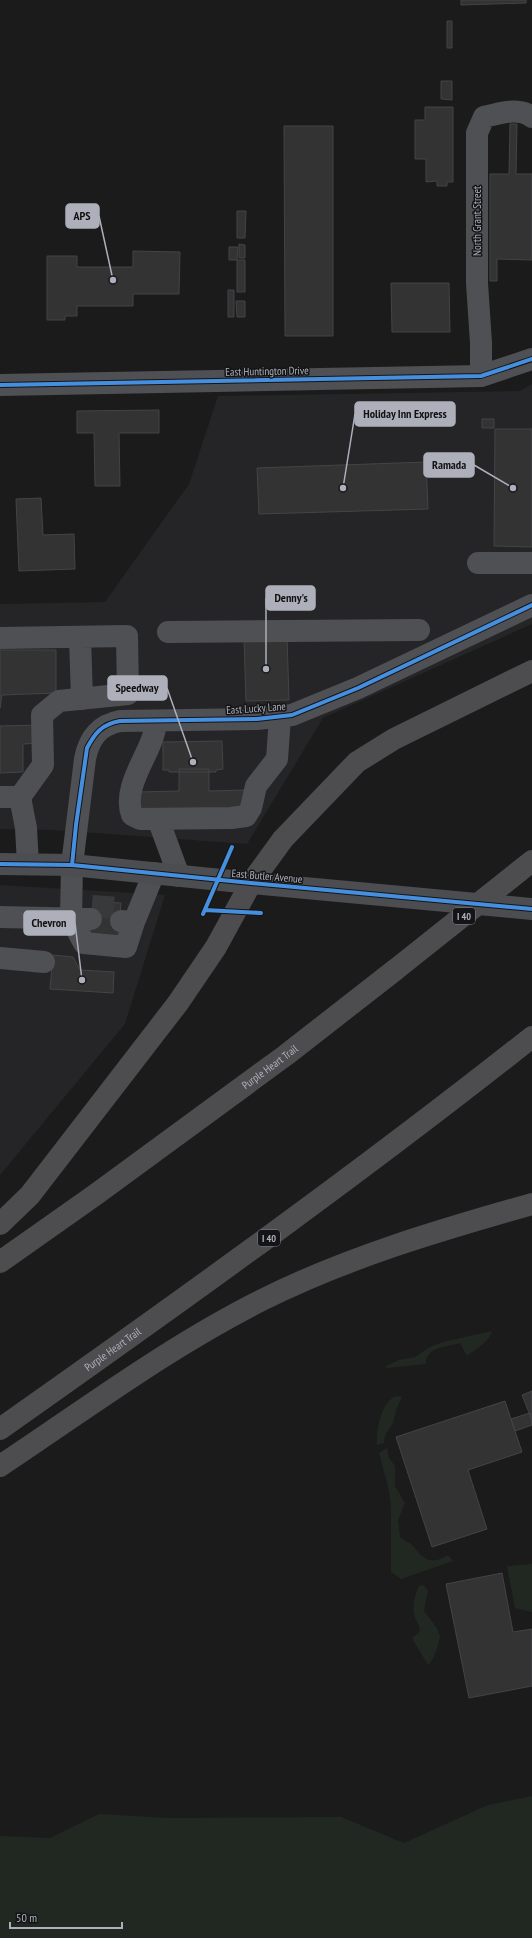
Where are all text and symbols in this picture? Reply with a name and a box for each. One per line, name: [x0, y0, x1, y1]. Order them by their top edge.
street label: North Grant Street: [470, 186, 484, 256]
callout: APS: [66, 204, 99, 228]
text: APS: [72, 208, 91, 223]
street label: East Huntington Drive: [225, 363, 309, 379]
callout: Holiday Inn Express: [355, 402, 455, 426]
text: Holiday Inn Express: [363, 406, 447, 421]
callout: Ramada: [424, 453, 474, 477]
text: Ramada: [432, 457, 466, 472]
callout: Denny's: [266, 586, 315, 610]
text: Denny's: [274, 590, 308, 605]
callout: Speedway: [108, 676, 167, 700]
text: Speedway: [115, 680, 159, 695]
street label: East Lucky Lane: [226, 699, 287, 717]
street label: East Butler Avenue: [231, 866, 303, 886]
road number: I 40: [453, 908, 475, 924]
callout: Chevron: [24, 911, 75, 935]
text: Chevron: [32, 915, 66, 930]
street label: Purple Heart Trail: [239, 1041, 301, 1092]
road number: I 40: [258, 1230, 280, 1246]
street label: Purple Heart Trail: [82, 1324, 144, 1374]
scale bar: [10, 1904, 122, 1930]
text: 50 m: [16, 1910, 37, 1925]

